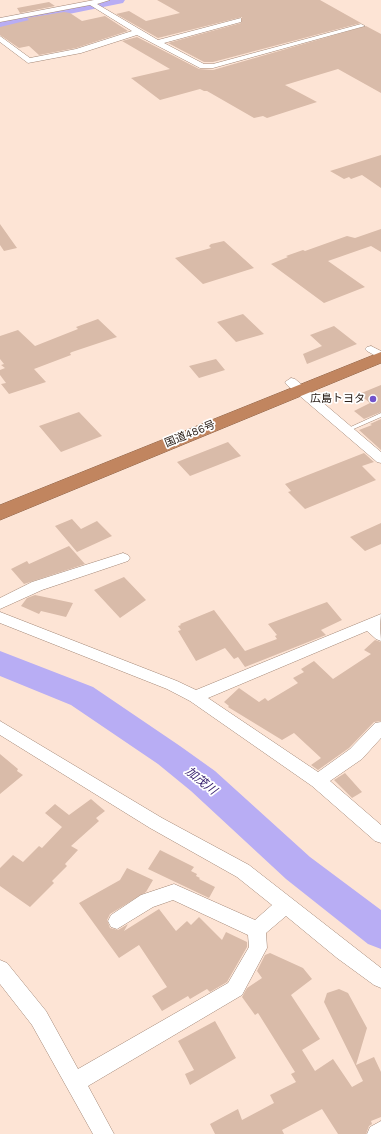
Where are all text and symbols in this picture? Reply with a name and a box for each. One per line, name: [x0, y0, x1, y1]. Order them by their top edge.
place label: 広島トヨタ: [310, 392, 365, 406]
marker: 広島トヨタ: [368, 394, 378, 404]
street label: 国道486号: [163, 418, 217, 450]
water label: 加茂川: [182, 764, 220, 798]

